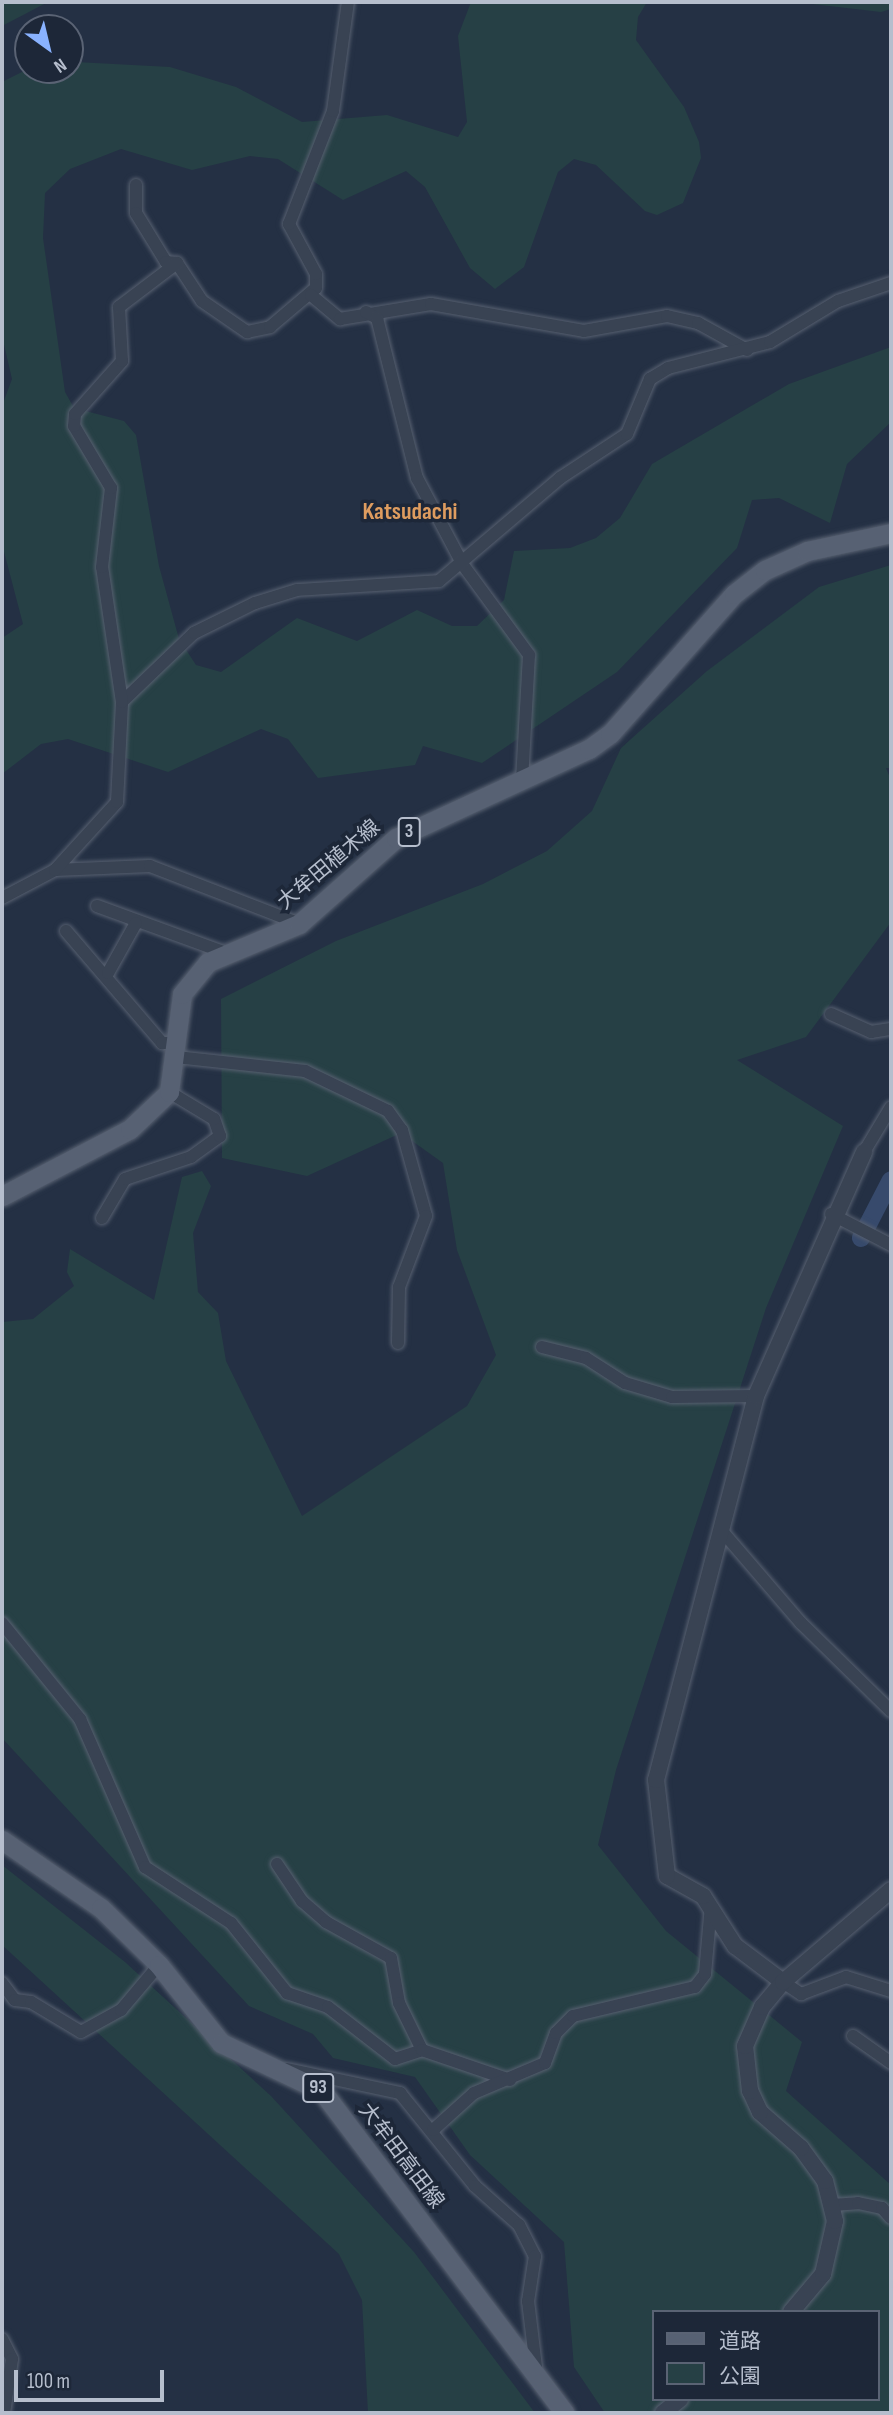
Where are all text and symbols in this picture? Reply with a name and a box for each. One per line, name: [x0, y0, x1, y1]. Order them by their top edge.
north arrow: [14, 14, 84, 84]
text: N: [49, 53, 71, 78]
district label: Katsudachi: [363, 498, 457, 526]
street label: 大牟田植木線: [273, 815, 385, 915]
road number: 3: [397, 817, 421, 848]
road number: 93: [300, 2072, 336, 2104]
street label: 大牟田高田線: [353, 2098, 449, 2214]
legend: [652, 2310, 879, 2401]
text: 道路: [719, 2329, 761, 2354]
scale bar: [18, 2356, 168, 2400]
text: 公園: [719, 2364, 761, 2389]
text: 100 m: [27, 2369, 70, 2394]

